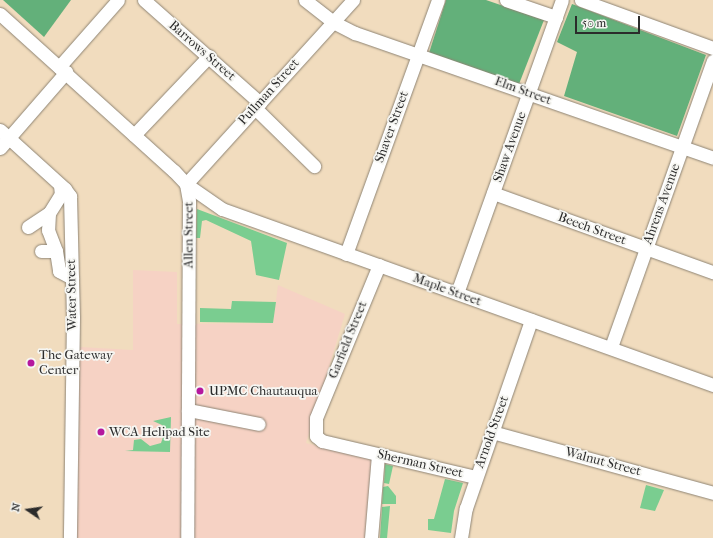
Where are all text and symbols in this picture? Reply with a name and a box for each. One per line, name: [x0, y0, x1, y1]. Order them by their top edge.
scale bar: [577, 8, 642, 34]
text: 50 m: [582, 16, 606, 30]
street label: Barrows Street: [165, 18, 239, 84]
street label: Pullman Street: [235, 56, 303, 128]
street label: Elm Street: [492, 74, 554, 108]
street label: Shaver Street: [372, 89, 412, 165]
street label: Shaw Avenue: [490, 109, 530, 185]
street label: Ahrens Avenue: [640, 162, 684, 246]
street label: Allen Street: [181, 202, 197, 268]
street label: Beech Street: [556, 209, 628, 249]
street label: Water Street: [64, 259, 80, 331]
street label: Maple Street: [411, 270, 483, 310]
street label: Garfield Street: [325, 299, 371, 381]
place label: The Gateway Center: [39, 348, 113, 379]
marker: The Gateway Center: [26, 358, 36, 368]
place label: UPMC Chautauqua: [209, 383, 318, 399]
marker: UPMC Chautauqua: [194, 385, 206, 397]
street label: Arnold Street: [472, 394, 512, 470]
place label: WCA Helipad Site: [109, 424, 210, 440]
marker: WCA Helipad Site: [96, 427, 106, 437]
street label: Walnut Street: [563, 444, 643, 480]
street label: Sherman Street: [376, 447, 464, 481]
north arrow: [8, 490, 48, 530]
text: N: [9, 502, 23, 513]

